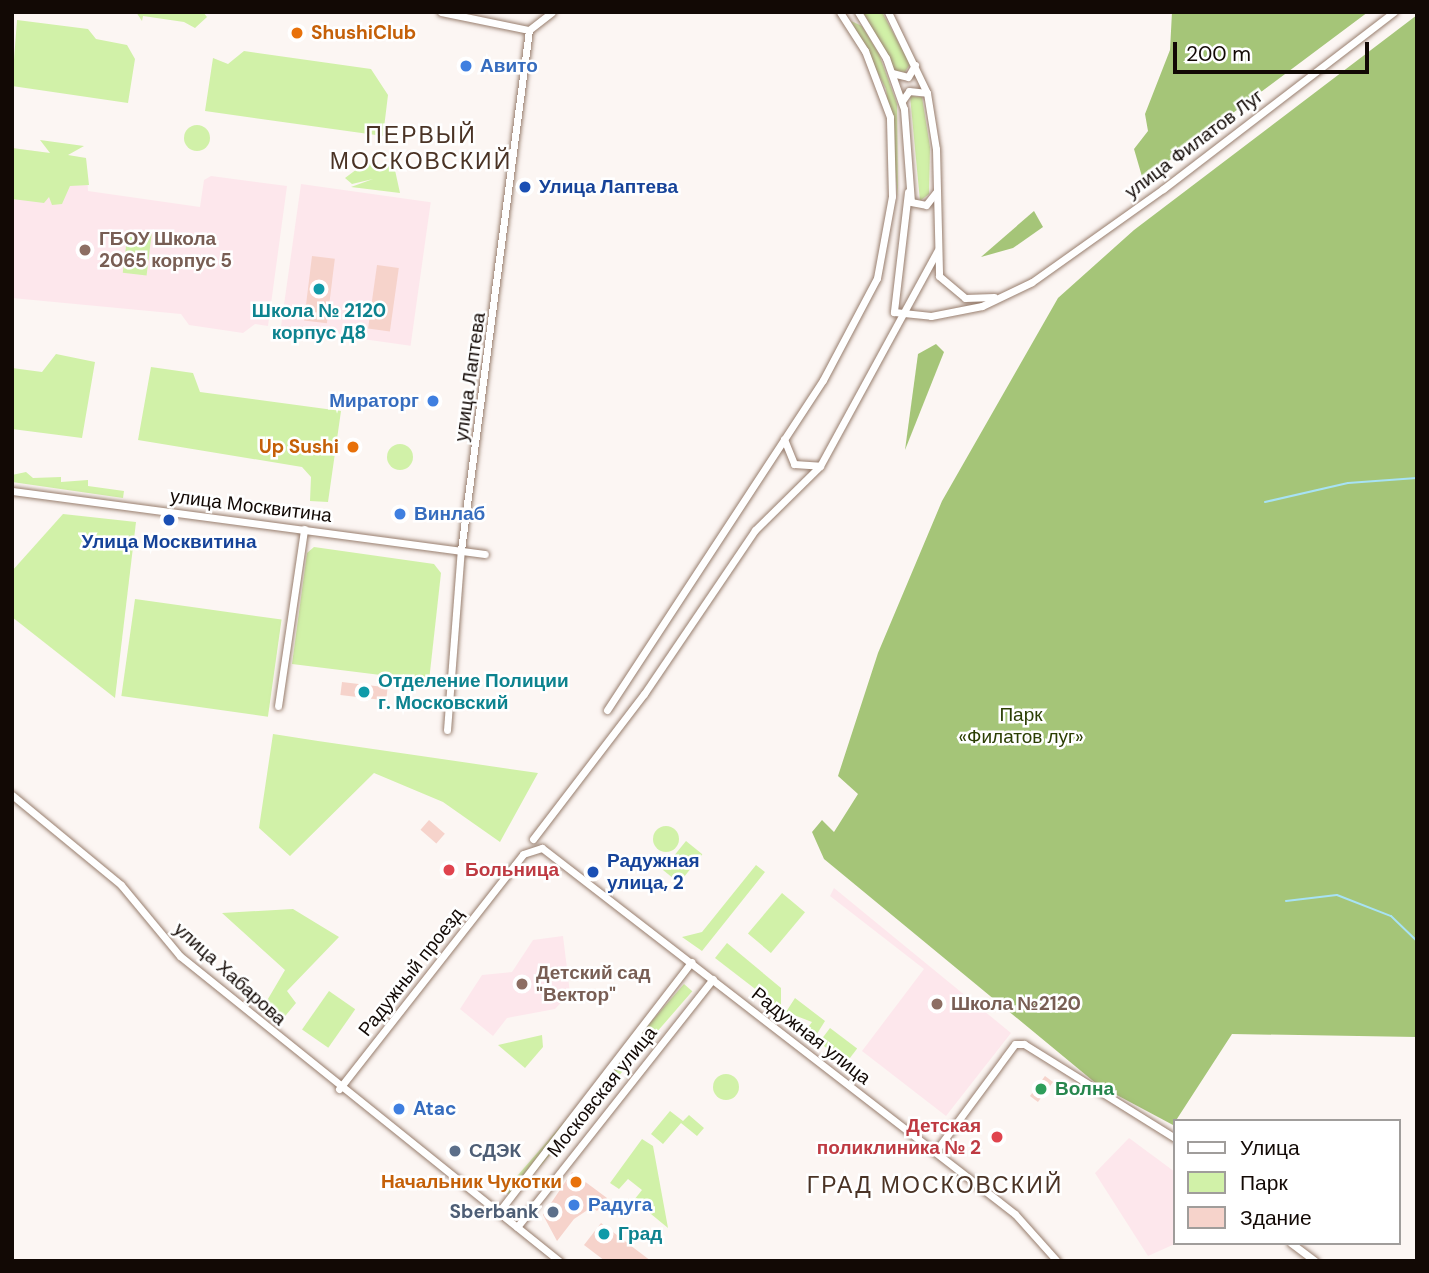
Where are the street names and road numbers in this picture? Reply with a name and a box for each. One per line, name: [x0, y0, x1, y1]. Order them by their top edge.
street label: улица Филатов Луг: [1120, 85, 1268, 203]
street label: улица Лаптева: [450, 311, 490, 443]
street label: улица Москвитина: [169, 485, 333, 527]
street label: Радужный проезд: [354, 903, 468, 1041]
street label: улица Хабарова: [169, 918, 291, 1030]
street label: Радужная улица: [747, 982, 875, 1090]
street label: Московская улица: [542, 1022, 662, 1162]

